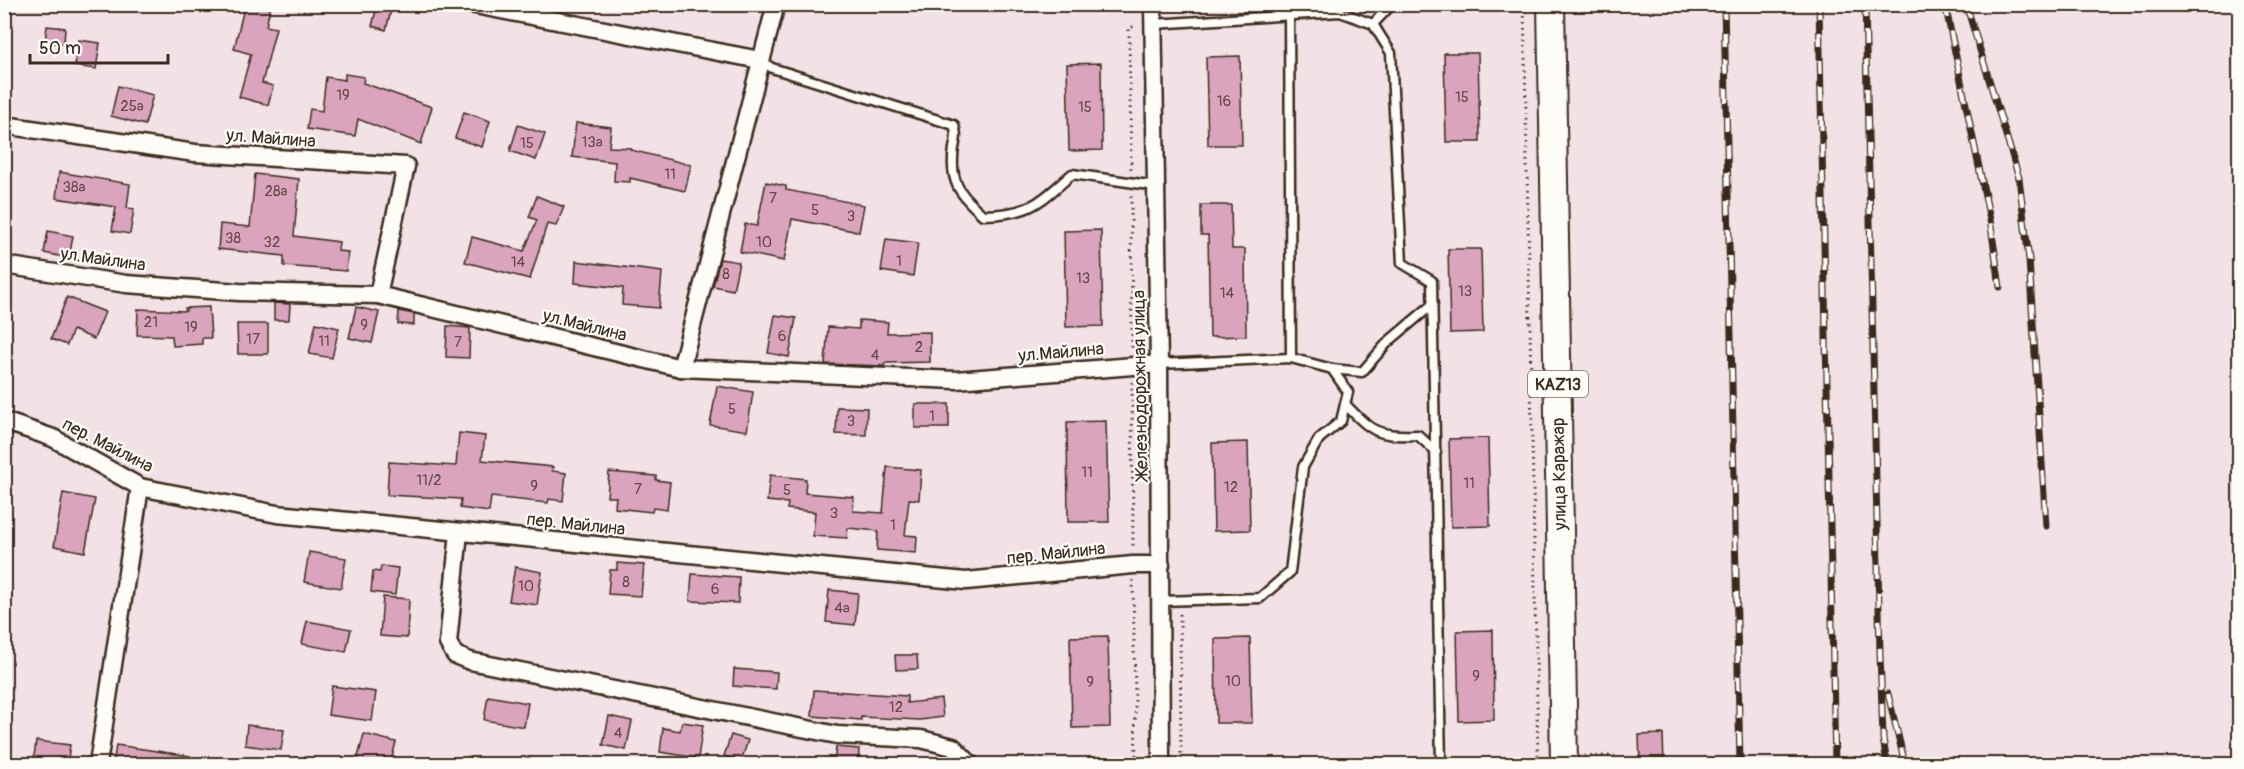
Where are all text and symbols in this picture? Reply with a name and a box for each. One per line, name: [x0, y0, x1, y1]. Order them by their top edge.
scale bar: [30, 27, 168, 65]
text: 50 m: [39, 37, 81, 60]
house number: 19: [336, 86, 350, 105]
house number: 15: [1455, 88, 1469, 107]
house number: 16: [1217, 92, 1231, 111]
house number: 25а: [120, 97, 144, 116]
house number: 15: [1078, 98, 1092, 117]
street label: ул. Майлина: [224, 124, 317, 153]
house number: 13а: [581, 133, 603, 152]
house number: 15: [520, 134, 534, 153]
house number: 11: [664, 165, 676, 184]
house number: 38а: [63, 178, 85, 197]
house number: 28а: [265, 182, 287, 201]
house number: 7: [769, 189, 777, 208]
house number: 5: [811, 201, 819, 220]
house number: 3: [847, 207, 855, 226]
house number: 38: [225, 229, 241, 248]
house number: 32: [264, 233, 280, 252]
house number: 10: [756, 233, 772, 252]
street label: ул.Майлина: [58, 242, 147, 277]
house number: 1: [896, 252, 902, 271]
house number: 14: [511, 253, 526, 272]
house number: 8: [722, 265, 730, 284]
house number: 13: [1076, 269, 1090, 288]
house number: 13: [1458, 282, 1472, 301]
house number: 14: [1220, 284, 1235, 303]
street label: Железнодорожная улица: [1127, 290, 1154, 483]
street label: ул.Майлина: [539, 304, 629, 347]
house number: 21: [144, 313, 158, 332]
house number: 9: [360, 316, 368, 335]
house number: 19: [184, 318, 198, 337]
house number: 6: [778, 327, 786, 346]
house number: 17: [246, 330, 260, 349]
house number: 11: [318, 332, 330, 351]
house number: 7: [454, 333, 462, 352]
street label: ул.Майлина: [1016, 337, 1105, 368]
house number: 2: [915, 338, 923, 357]
house number: 4: [871, 346, 880, 365]
road number: KAZ13: [1528, 371, 1588, 397]
house number: 5: [728, 400, 736, 419]
house number: 1: [929, 407, 935, 426]
house number: 3: [847, 412, 855, 431]
street label: пер. Майлина: [58, 413, 157, 478]
street label: улица Каражар: [1547, 417, 1572, 532]
house number: 11: [1081, 463, 1093, 482]
house number: 11/2: [416, 471, 442, 490]
house number: 11: [1463, 474, 1475, 493]
house number: 9: [530, 477, 538, 496]
house number: 12: [1224, 478, 1238, 497]
house number: 7: [634, 480, 642, 499]
house number: 5: [783, 481, 791, 500]
house number: 3: [830, 504, 838, 523]
street label: пер. Майлина: [525, 508, 626, 541]
house number: 1: [890, 516, 896, 535]
street label: пер. Майлина: [1006, 537, 1107, 570]
house number: 8: [622, 573, 630, 592]
house number: 10: [518, 577, 534, 596]
house number: 6: [711, 580, 719, 599]
house number: 4а: [834, 599, 850, 618]
house number: 9: [1472, 667, 1480, 686]
house number: 10: [1225, 672, 1241, 691]
house number: 9: [1086, 673, 1094, 692]
house number: 12: [889, 698, 903, 717]
house number: 4: [614, 724, 623, 743]

